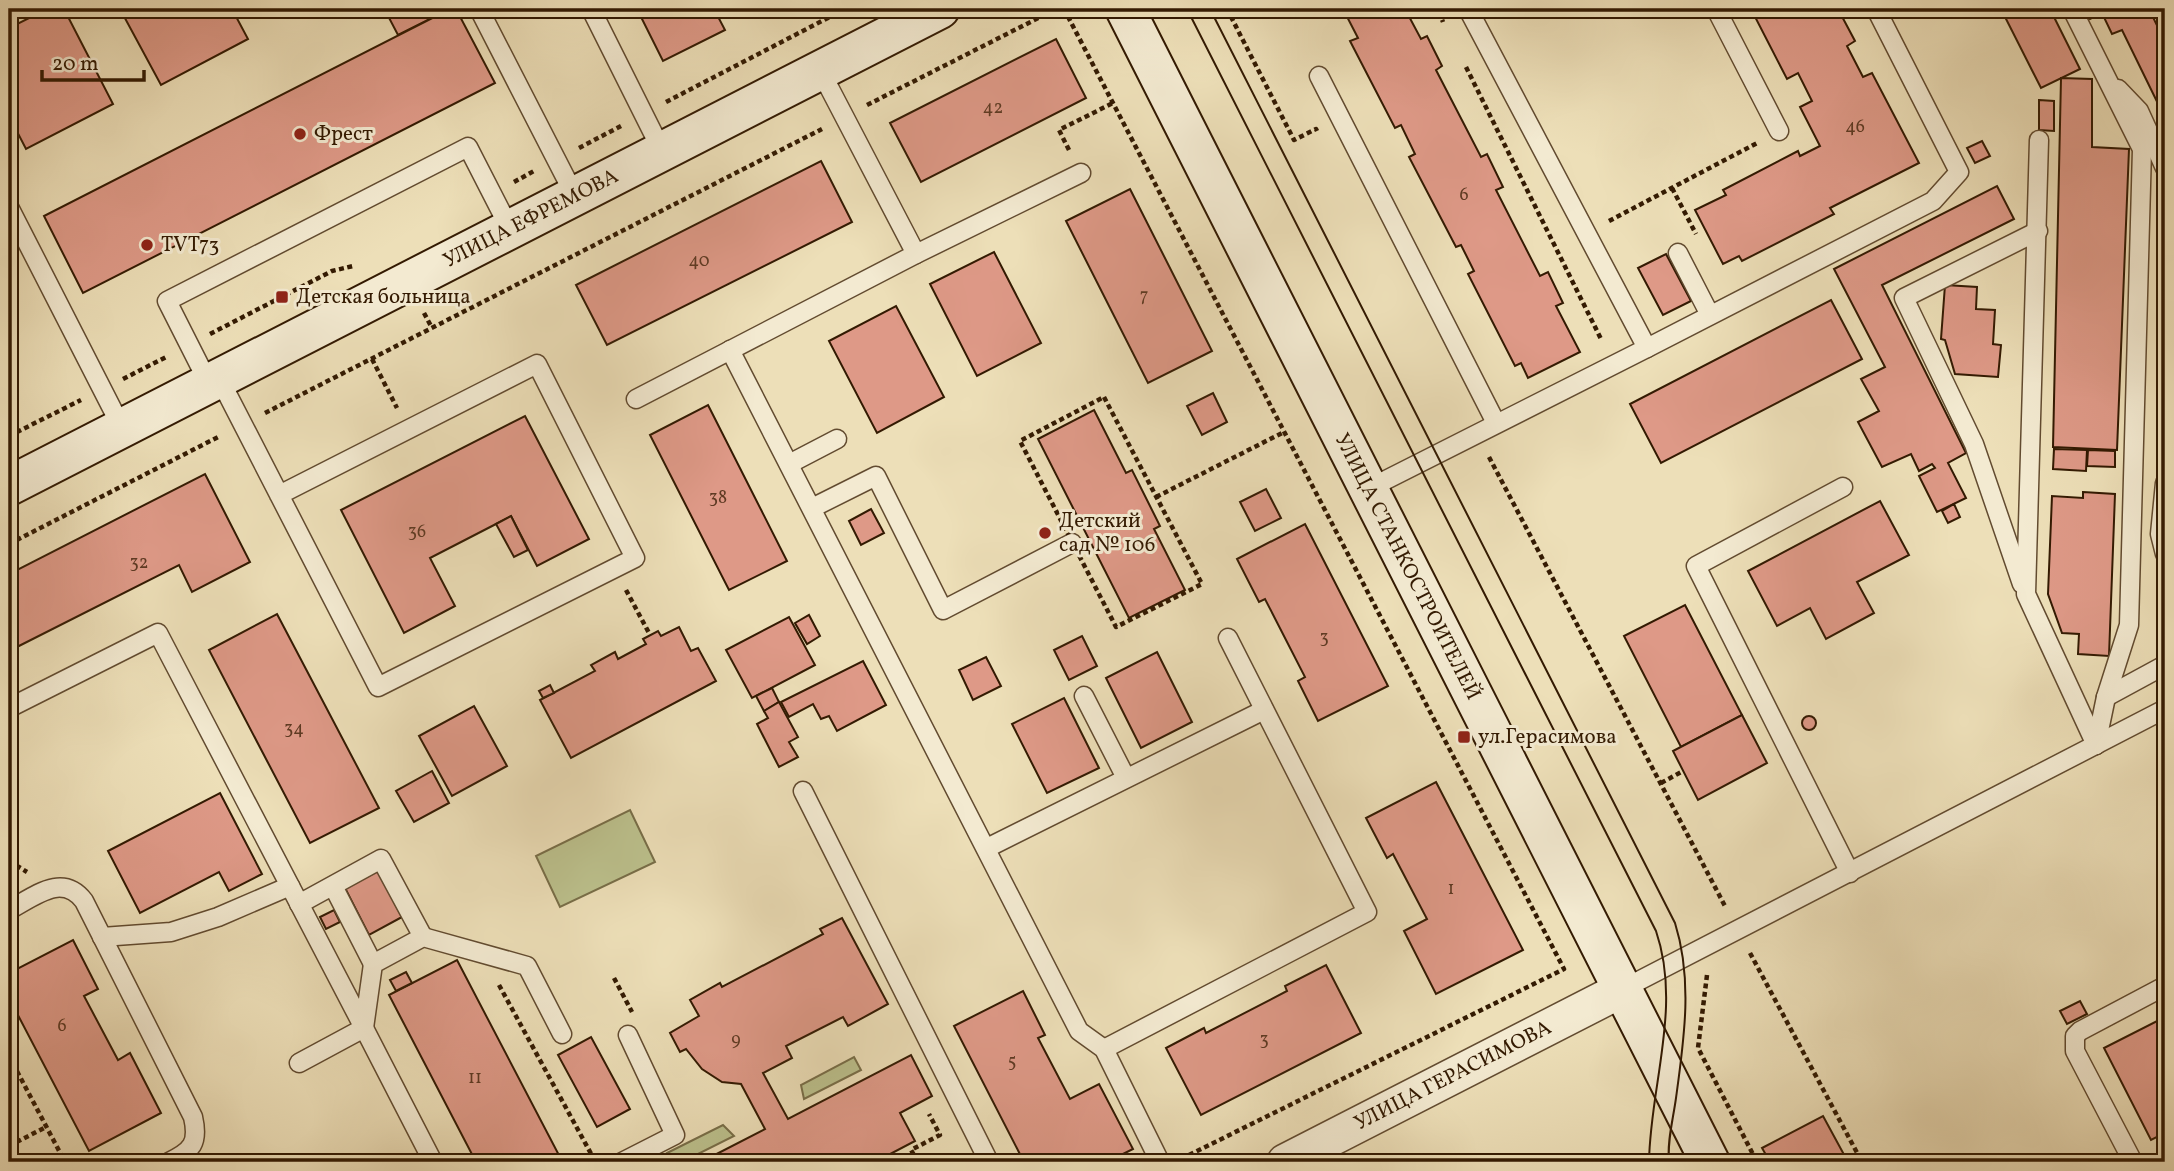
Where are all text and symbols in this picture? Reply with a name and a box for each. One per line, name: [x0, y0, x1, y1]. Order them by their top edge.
scale bar: [42, 38, 144, 82]
text: 20 m: [52, 50, 98, 79]
house number: 42: [983, 96, 1003, 121]
house number: 46: [1845, 115, 1865, 140]
place label: Фрест: [314, 120, 373, 149]
marker: Фрест: [292, 126, 308, 142]
street label: УЛИЦА ЕФРЕМОВА: [438, 162, 624, 276]
house number: 6: [1459, 183, 1469, 208]
place label: TVT73: [161, 231, 219, 260]
marker: TVT73: [139, 237, 155, 253]
house number: 40: [688, 249, 710, 274]
place label: Детская больница: [296, 283, 471, 312]
house number: 7: [1140, 284, 1148, 309]
marker: Детская больница: [274, 289, 290, 305]
street label: УЛИЦА СТАНКОСТРОИТЕЛЕЙ: [1327, 428, 1487, 706]
house number: 38: [709, 486, 727, 511]
place label: Детский сад № 106: [1059, 507, 1155, 560]
house number: 36: [408, 520, 426, 545]
marker: Детский сад № 106: [1037, 525, 1053, 541]
house number: 32: [130, 551, 148, 576]
house number: 3: [1319, 626, 1329, 651]
house number: 34: [284, 717, 304, 742]
place label: ул.Герасимова: [1478, 723, 1617, 752]
marker: ул.Герасимова: [1456, 729, 1472, 745]
house number: 1: [1448, 877, 1454, 902]
house number: 6: [57, 1014, 67, 1039]
street label: УЛИЦА ГЕРАСИМОВА: [1349, 1014, 1557, 1138]
house number: 9: [731, 1028, 741, 1053]
house number: 3: [1259, 1028, 1269, 1053]
house number: 5: [1008, 1050, 1016, 1075]
house number: 11: [468, 1066, 482, 1091]

